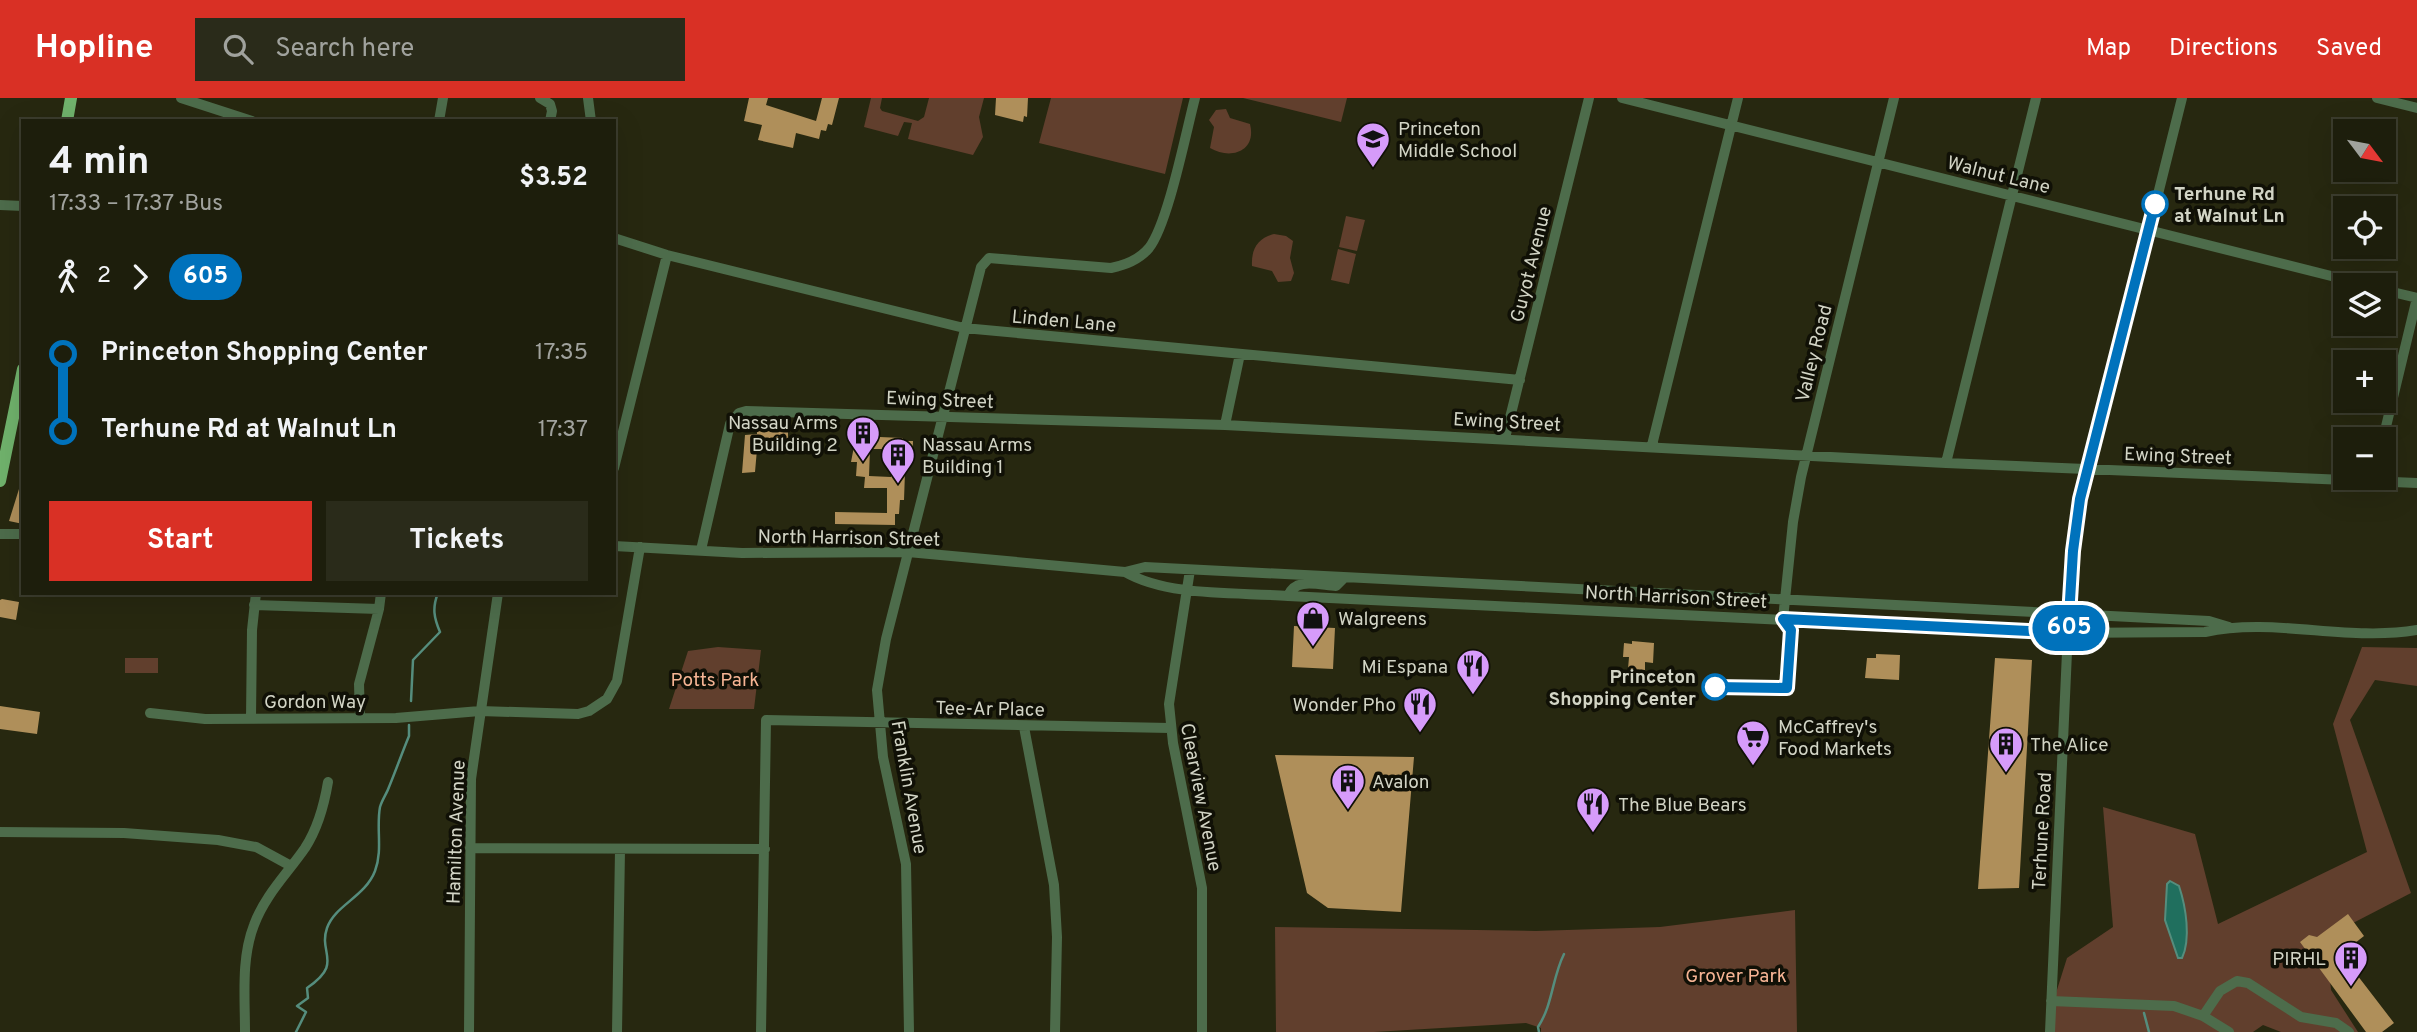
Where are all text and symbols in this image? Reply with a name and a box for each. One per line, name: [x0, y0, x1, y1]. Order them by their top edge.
search box: [195, 18, 685, 81]
text: Hopline: [35, 28, 153, 70]
icon: search: [219, 30, 257, 68]
text: Search here: [275, 33, 414, 66]
text: Map: [2086, 34, 2131, 64]
text: Directions: [2169, 34, 2278, 64]
text: Saved: [2316, 34, 2382, 64]
place label: Princeton Middle School: [1398, 118, 1517, 164]
north arrow: [2333, 119, 2396, 182]
map controls: [2333, 119, 2396, 490]
school or university icon: Princeton Middle School: [1354, 120, 1392, 169]
text: 4 min: [49, 139, 149, 188]
street label: Walnut Lane: [1944, 152, 2053, 200]
text: $3.52: [519, 162, 588, 195]
place label: Terhune Rd at Walnut Ln: [2174, 183, 2285, 229]
text: 17:33 – 17:37 · Bus: [49, 190, 223, 219]
marker: Terhune Rd at Walnut Ln: [2142, 191, 2168, 217]
button: locate: [2333, 196, 2396, 259]
street label: Guyot Avenue: [1506, 204, 1558, 325]
icon: walk: [49, 258, 87, 296]
icon: forward: [121, 258, 159, 296]
text: 2: [97, 262, 111, 291]
text: 605: [183, 262, 228, 292]
button: layers: [2333, 273, 2396, 336]
street label: Valley Road: [1791, 302, 1839, 405]
street label: Linden Lane: [1011, 305, 1117, 339]
text: Princeton Shopping Center: [101, 337, 428, 370]
text: 17:35: [535, 339, 588, 368]
button: +: [2333, 350, 2396, 413]
street label: Ewing Street: [886, 387, 994, 415]
street label: Ewing Street: [1452, 408, 1561, 438]
place label: Nassau Arms Building 2: [728, 412, 838, 458]
text: Terhune Rd at Walnut Ln: [101, 414, 397, 447]
building icon: Nassau Arms Building 2: [844, 414, 882, 463]
text: 17:37: [538, 416, 588, 445]
button: −: [2333, 427, 2396, 490]
place label: Nassau Arms Building 1: [922, 434, 1032, 480]
building icon: Nassau Arms Building 1: [879, 436, 917, 485]
street label: Ewing Street: [2124, 443, 2232, 471]
button: Start: [49, 501, 312, 581]
button: Tickets: [326, 501, 588, 581]
street label: North Harrison Street: [757, 525, 941, 553]
street label: North Harrison Street: [1584, 581, 1768, 615]
shop icon: Walgreens: [1294, 599, 1332, 648]
line badge: 605: [2029, 605, 2109, 651]
place label: Walgreens: [1338, 608, 1427, 632]
text: 605: [2046, 613, 2092, 643]
restaurant icon: Mi Espana: [1454, 647, 1492, 696]
place label: Mi Espana: [1361, 656, 1448, 680]
place label: Princeton Shopping Center: [1549, 666, 1696, 712]
park label: Potts Park: [671, 669, 759, 693]
marker: Princeton Shopping Center: [1702, 674, 1728, 700]
restaurant icon: Wonder Pho: [1401, 685, 1439, 734]
street label: Gordon Way: [264, 691, 366, 715]
place label: Wonder Pho: [1292, 694, 1396, 718]
street label: Tee-Ar Place: [935, 697, 1045, 723]
place label: McCaffrey's Food Markets: [1778, 716, 1892, 762]
supermarket icon: McCaffrey's Food Markets: [1734, 718, 1772, 767]
street label: Franklin Avenue: [884, 719, 932, 856]
street label: Clearview Avenue: [1174, 721, 1226, 874]
building icon: The Alice: [1987, 725, 2025, 774]
place label: The Alice: [2030, 734, 2109, 758]
street label: Hamilton Avenue: [442, 760, 472, 905]
building icon: Avalon: [1329, 762, 1367, 811]
place label: Avalon: [1372, 771, 1429, 795]
street label: Terhune Road: [2028, 771, 2058, 891]
restaurant icon: The Blue Bears: [1574, 785, 1612, 834]
place label: The Blue Bears: [1618, 794, 1747, 818]
building icon: PIRHL: [2332, 939, 2370, 988]
place label: PIRHL: [2272, 948, 2326, 972]
park label: Grover Park: [1685, 965, 1787, 989]

